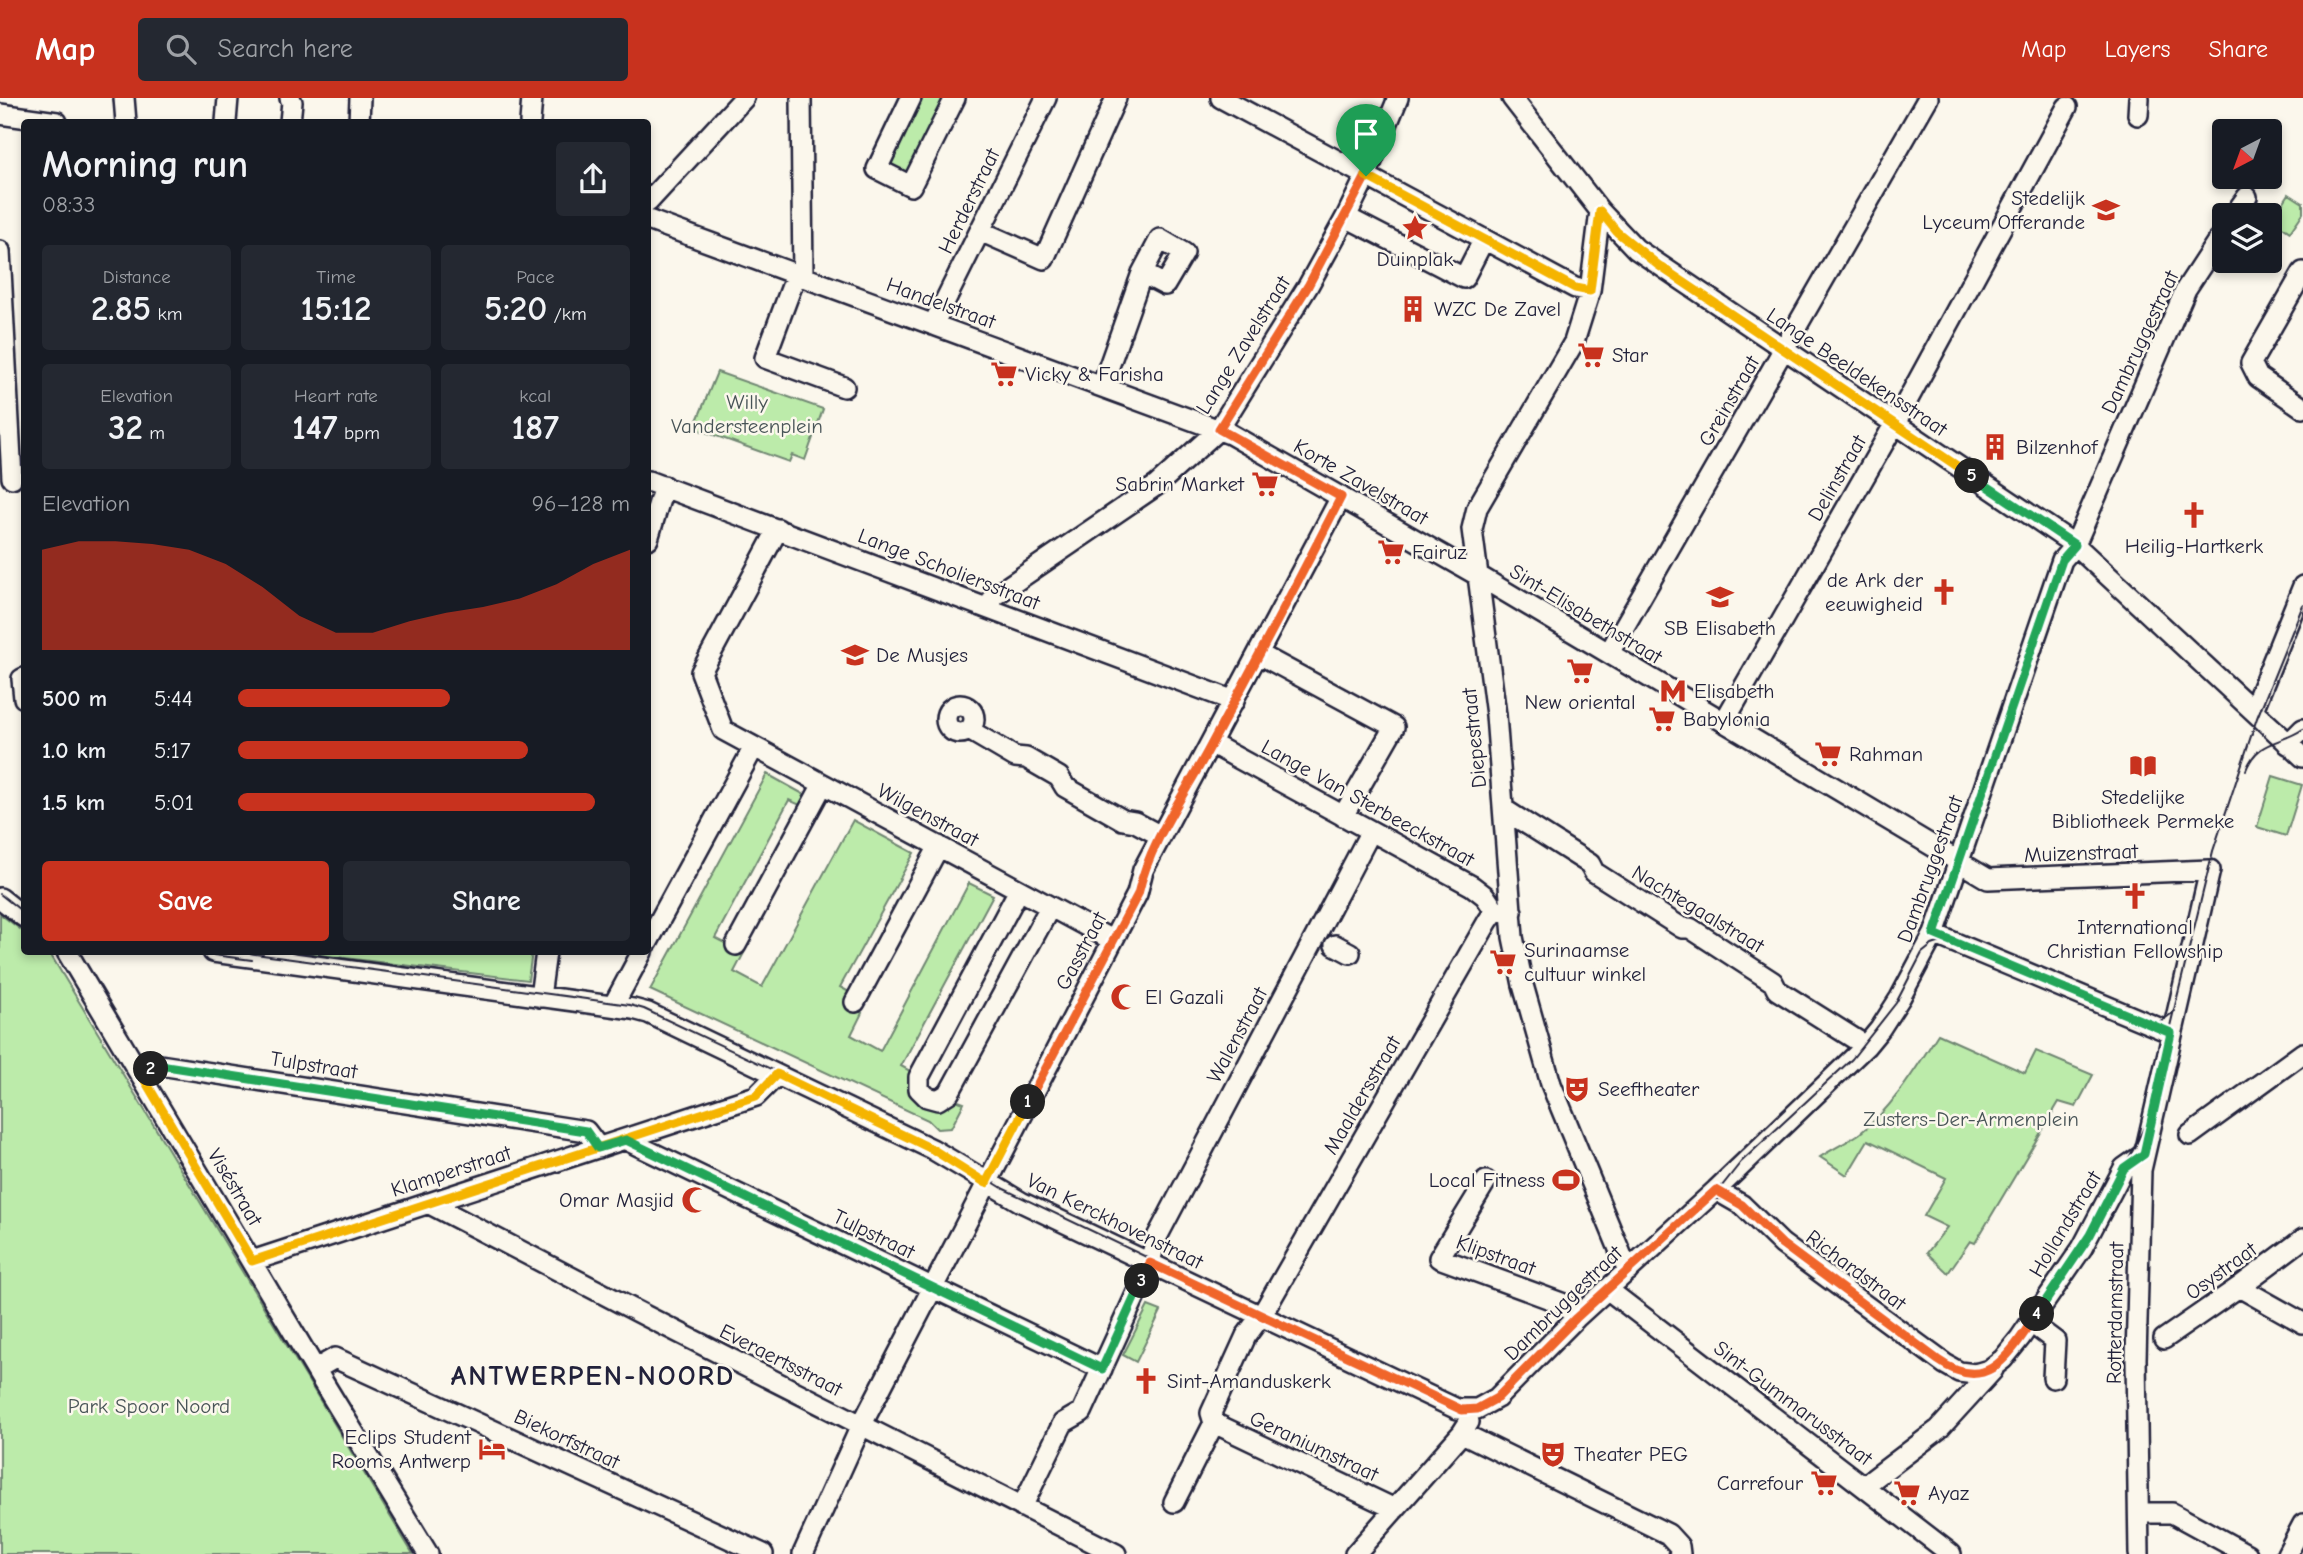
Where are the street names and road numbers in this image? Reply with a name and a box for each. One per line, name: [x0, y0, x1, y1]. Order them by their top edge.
street label: Herderstraat: [933, 144, 1005, 257]
street label: Dambruggestraat: [2096, 266, 2184, 417]
street label: Lange Zavelstraat: [1191, 271, 1296, 418]
street label: Handelstraat: [883, 272, 1000, 334]
street label: Lange Beeldekensstraat: [1762, 303, 1953, 442]
street label: Greinstraat: [1694, 351, 1765, 450]
street label: Delinstraat: [1803, 430, 1872, 525]
street label: Korte Zavelstraat: [1290, 434, 1433, 531]
street label: Lange Scholiersstraat: [855, 523, 1044, 615]
street label: Sint-Elisabethstraat: [1506, 559, 1667, 669]
street label: Diepestraat: [1457, 686, 1491, 789]
street label: Lange Van Sterbeeckstraat: [1257, 734, 1479, 872]
street label: Wilgenstraat: [873, 778, 984, 852]
street label: Dambruggestraat: [1892, 791, 1968, 946]
street label: Muizenstraat: [2024, 839, 2139, 867]
street label: Nachtegaalstraat: [1628, 860, 1769, 958]
street label: Gasstraat: [1050, 907, 1112, 994]
street label: Walenstraat: [1202, 982, 1273, 1087]
street label: Maaldersstraat: [1318, 1031, 1406, 1159]
street label: Tulpstraat: [269, 1046, 360, 1084]
street label: Klamperstraat: [388, 1140, 515, 1202]
street label: Viséstraat: [203, 1144, 268, 1231]
street label: Hollandstraat: [2024, 1166, 2107, 1281]
street label: Van Kerckhovenstraat: [1023, 1168, 1208, 1274]
street label: Tulpstraat: [829, 1204, 920, 1264]
street label: Richardstraat: [1801, 1225, 1911, 1316]
street label: Klipstraat: [1453, 1230, 1540, 1281]
street label: Osystraat: [2181, 1237, 2262, 1305]
street label: Dambruggestraat: [1499, 1240, 1628, 1365]
street label: Rotterdamstraat: [2102, 1241, 2128, 1384]
street label: Everaertsstraat: [716, 1319, 847, 1402]
street label: Sint-Gummarusstraat: [1709, 1336, 1878, 1471]
street label: Biekorfstraat: [510, 1404, 624, 1474]
street label: Geraniumstraat: [1246, 1406, 1383, 1487]

